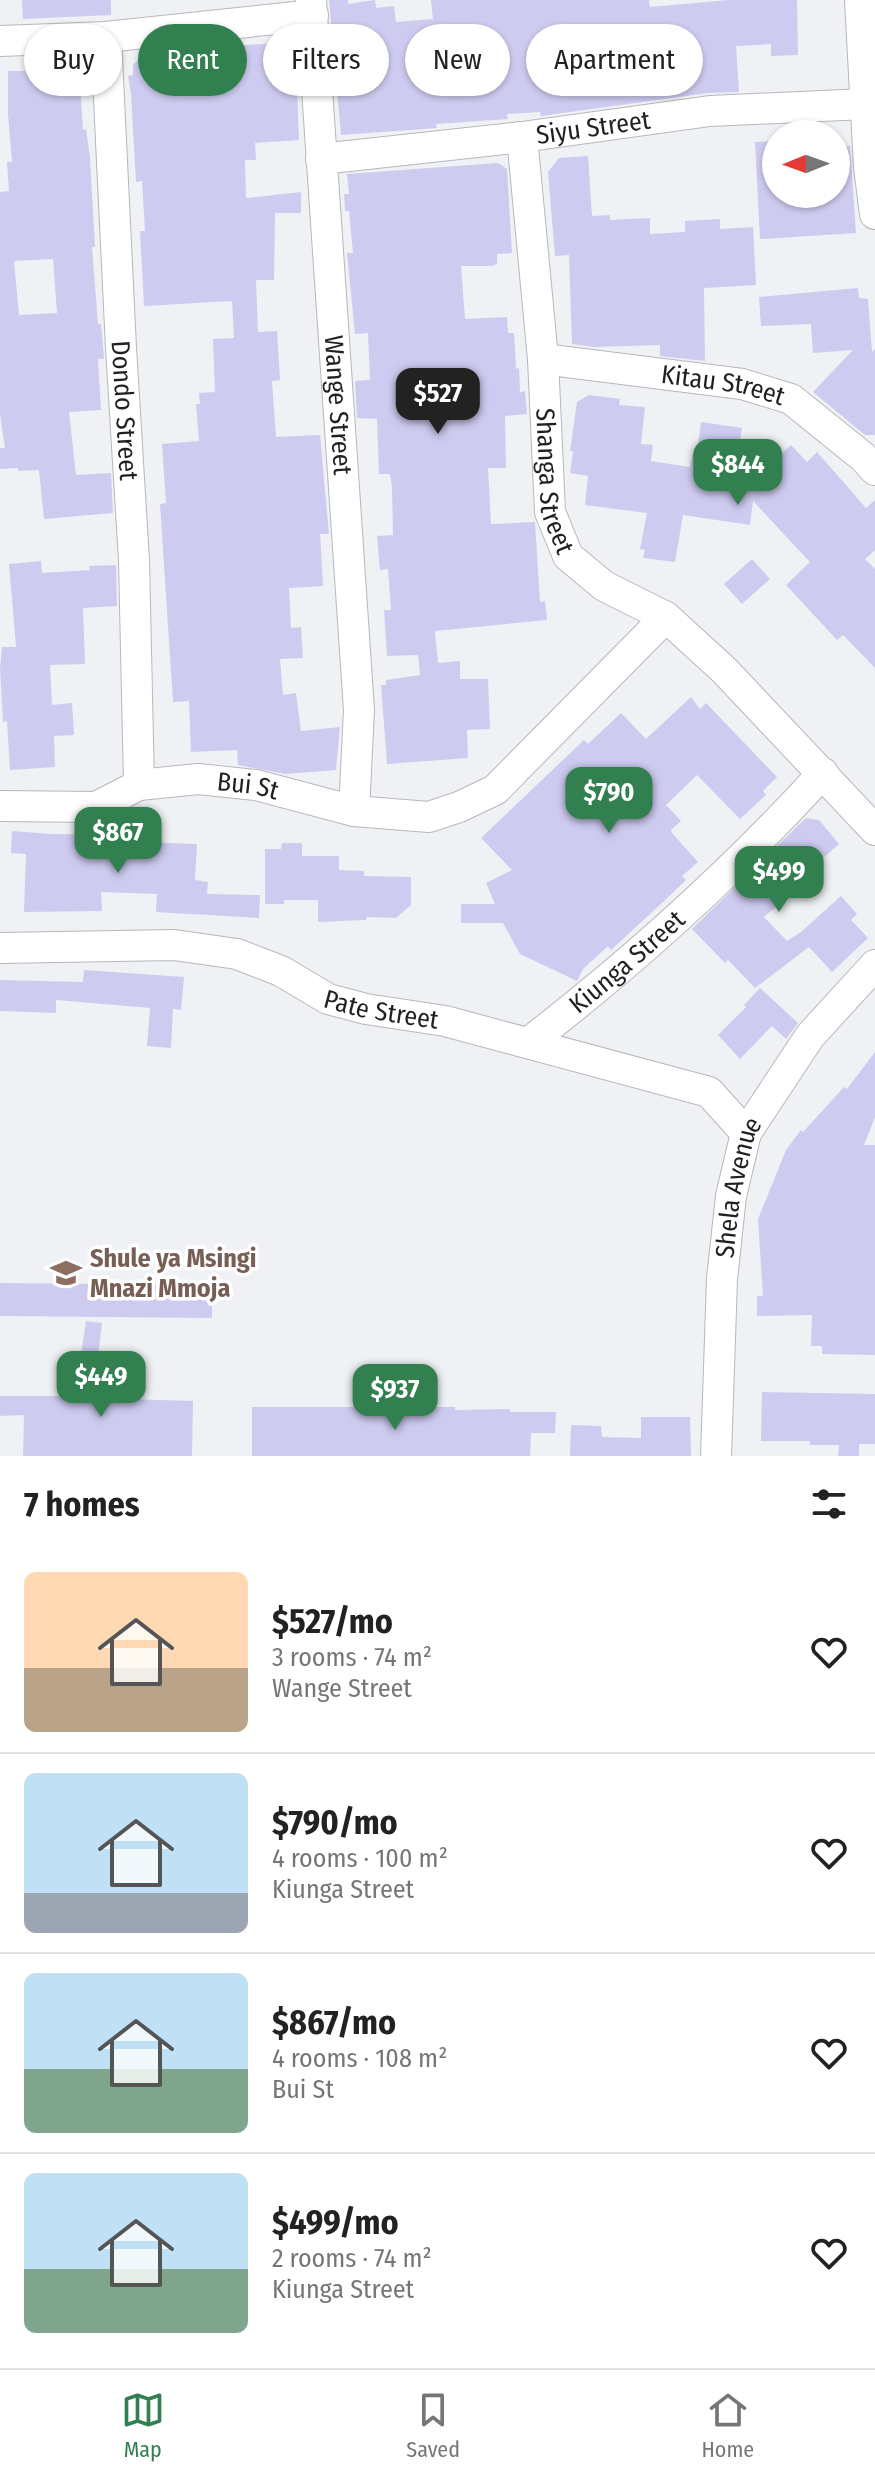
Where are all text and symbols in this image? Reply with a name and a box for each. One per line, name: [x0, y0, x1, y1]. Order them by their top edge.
chip: Buy: [24, 24, 122, 96]
chip: Rent: [138, 24, 247, 96]
chip: Filters: [263, 24, 389, 96]
chip: New: [405, 24, 510, 96]
chip: Apartment: [526, 24, 703, 96]
street label: Siyu Street: [534, 104, 653, 150]
north arrow: [762, 120, 850, 208]
map controls: [762, 120, 850, 208]
street label: Wange Street: [318, 334, 359, 476]
street label: Dondo Street: [105, 340, 145, 482]
street label: Kitau Street: [660, 359, 789, 412]
pin: $527: [391, 368, 485, 436]
text: $527: [414, 378, 462, 409]
street label: Shanga Street: [530, 407, 581, 559]
pin: $844: [691, 439, 785, 507]
text: $844: [711, 449, 765, 480]
street label: Bui St: [216, 766, 283, 806]
pin: $790: [562, 767, 656, 835]
text: $790: [583, 777, 635, 808]
pin: $867: [71, 807, 165, 875]
text: $867: [93, 817, 143, 848]
pin: $499: [732, 846, 826, 914]
text: $499: [753, 856, 805, 887]
street label: Kiunga Street: [563, 903, 691, 1020]
street label: Pate Street: [321, 983, 441, 1035]
street label: Shela Avenue: [709, 1111, 768, 1260]
place label: Shule ya Msingi Mnazi Mmoja: [90, 1243, 257, 1304]
school or university icon: Shule ya Msingi Mnazi Mmoja: [49, 1256, 83, 1290]
pin: $449: [54, 1351, 148, 1419]
text: $449: [75, 1361, 127, 1392]
pin: $937: [348, 1364, 442, 1432]
text: $937: [371, 1374, 419, 1405]
icon: filters: [807, 1482, 851, 1526]
text: 7 homes: [24, 1484, 140, 1525]
text: $527/mo: [272, 1601, 393, 1642]
icon: home: [88, 1604, 184, 1700]
icon: heart: [807, 1630, 851, 1674]
text: 3 rooms · 74 m²: [272, 1642, 432, 1673]
text: Wange Street: [272, 1673, 412, 1704]
text: $790/mo: [272, 1802, 398, 1843]
icon: home: [88, 1805, 184, 1901]
icon: heart: [807, 1831, 851, 1875]
text: 4 rooms · 100 m²: [272, 1843, 448, 1874]
text: Kiunga Street: [272, 1874, 414, 1905]
text: $867/mo: [272, 2002, 396, 2043]
icon: home: [88, 2005, 184, 2101]
icon: heart: [807, 2031, 851, 2075]
text: 4 rooms · 108 m²: [272, 2043, 447, 2074]
text: Bui St: [272, 2074, 334, 2105]
text: $499/mo: [272, 2202, 399, 2243]
icon: home: [88, 2205, 184, 2301]
icon: heart: [807, 2231, 851, 2275]
text: 2 rooms · 74 m²: [272, 2243, 432, 2274]
text: Kiunga Street: [272, 2274, 414, 2305]
tab: Map: [121, 2388, 165, 2463]
tab: Saved: [406, 2388, 460, 2463]
tab: Home: [702, 2388, 754, 2463]

